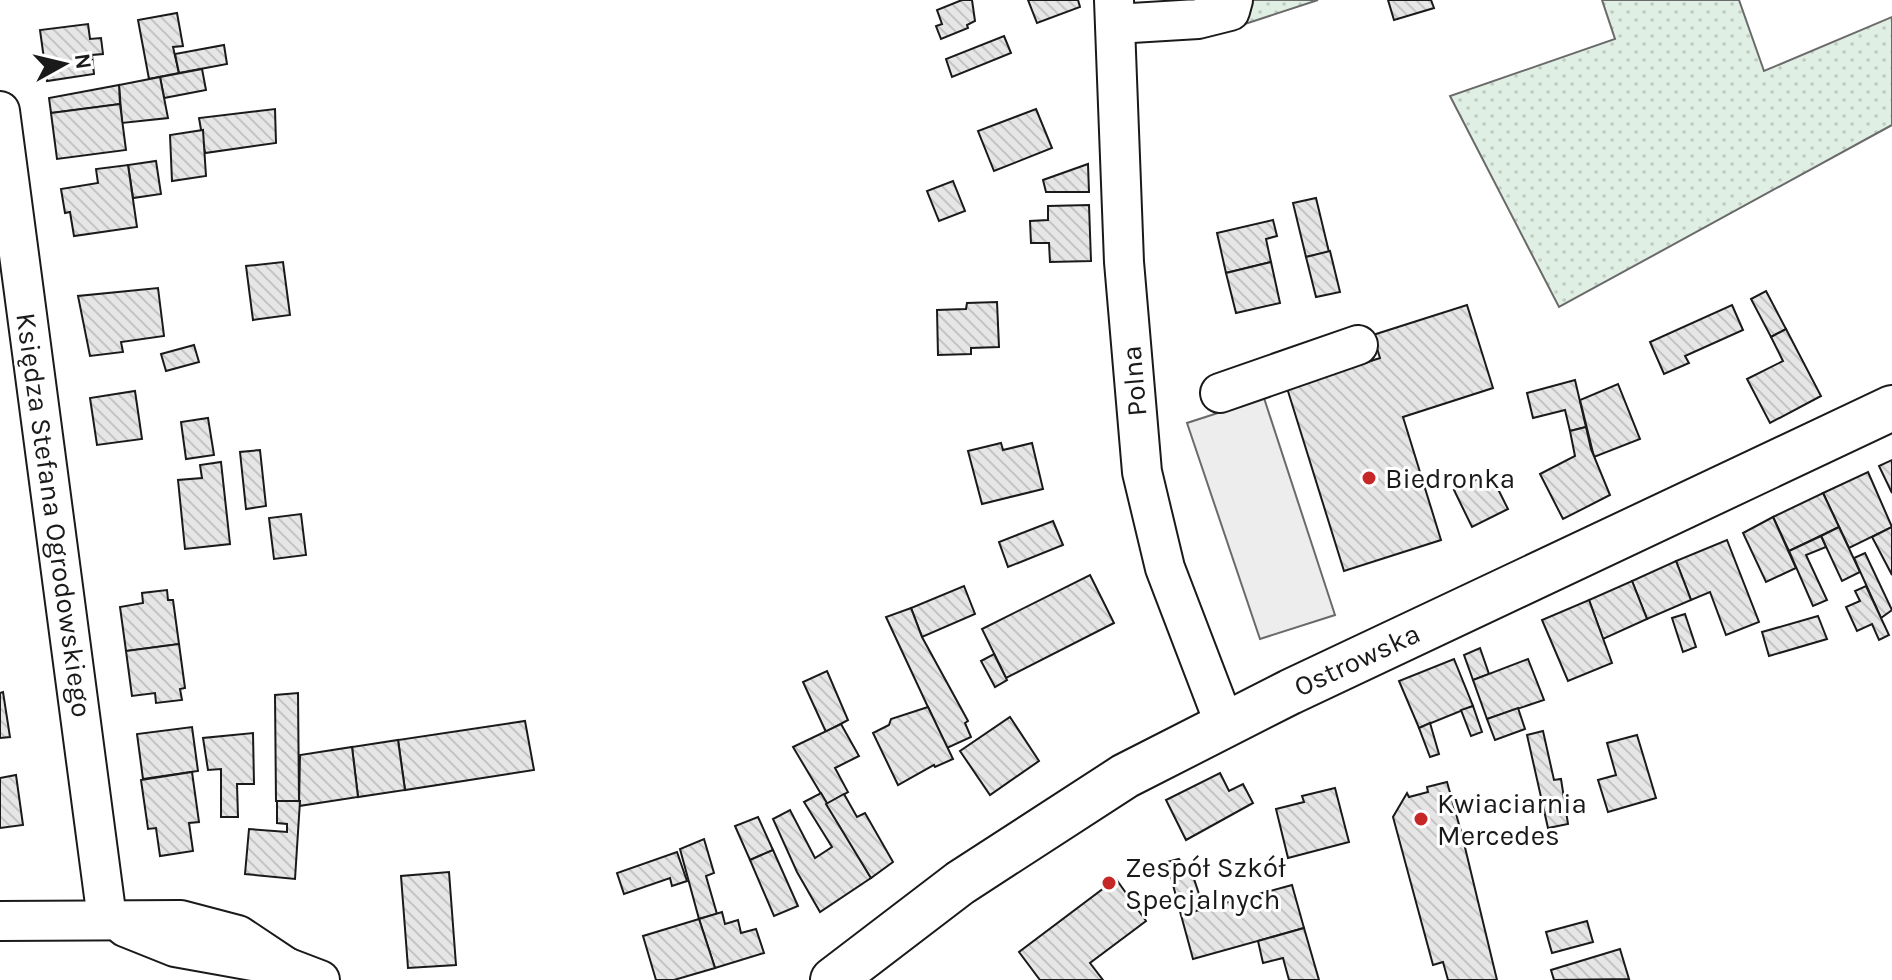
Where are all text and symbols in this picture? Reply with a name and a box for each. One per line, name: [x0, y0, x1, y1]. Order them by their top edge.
north arrow: [24, 24, 104, 104]
text: N: [69, 52, 97, 71]
street label: Księdza Stefana Ogrodowskiego: [9, 311, 99, 719]
street label: Polna: [1114, 344, 1154, 418]
place label: Biedronka: [1385, 462, 1515, 495]
marker: Biedronka: [1360, 469, 1378, 487]
street label: Ostrowska: [1289, 617, 1425, 703]
place label: Kwiaciarnia Mercedes: [1437, 787, 1587, 852]
marker: Kwiaciarnia Mercedes: [1412, 810, 1430, 828]
place label: Zespół Szkół Specjalnych: [1125, 851, 1286, 916]
marker: Zespół Szkół Specjalnych: [1100, 874, 1118, 892]

